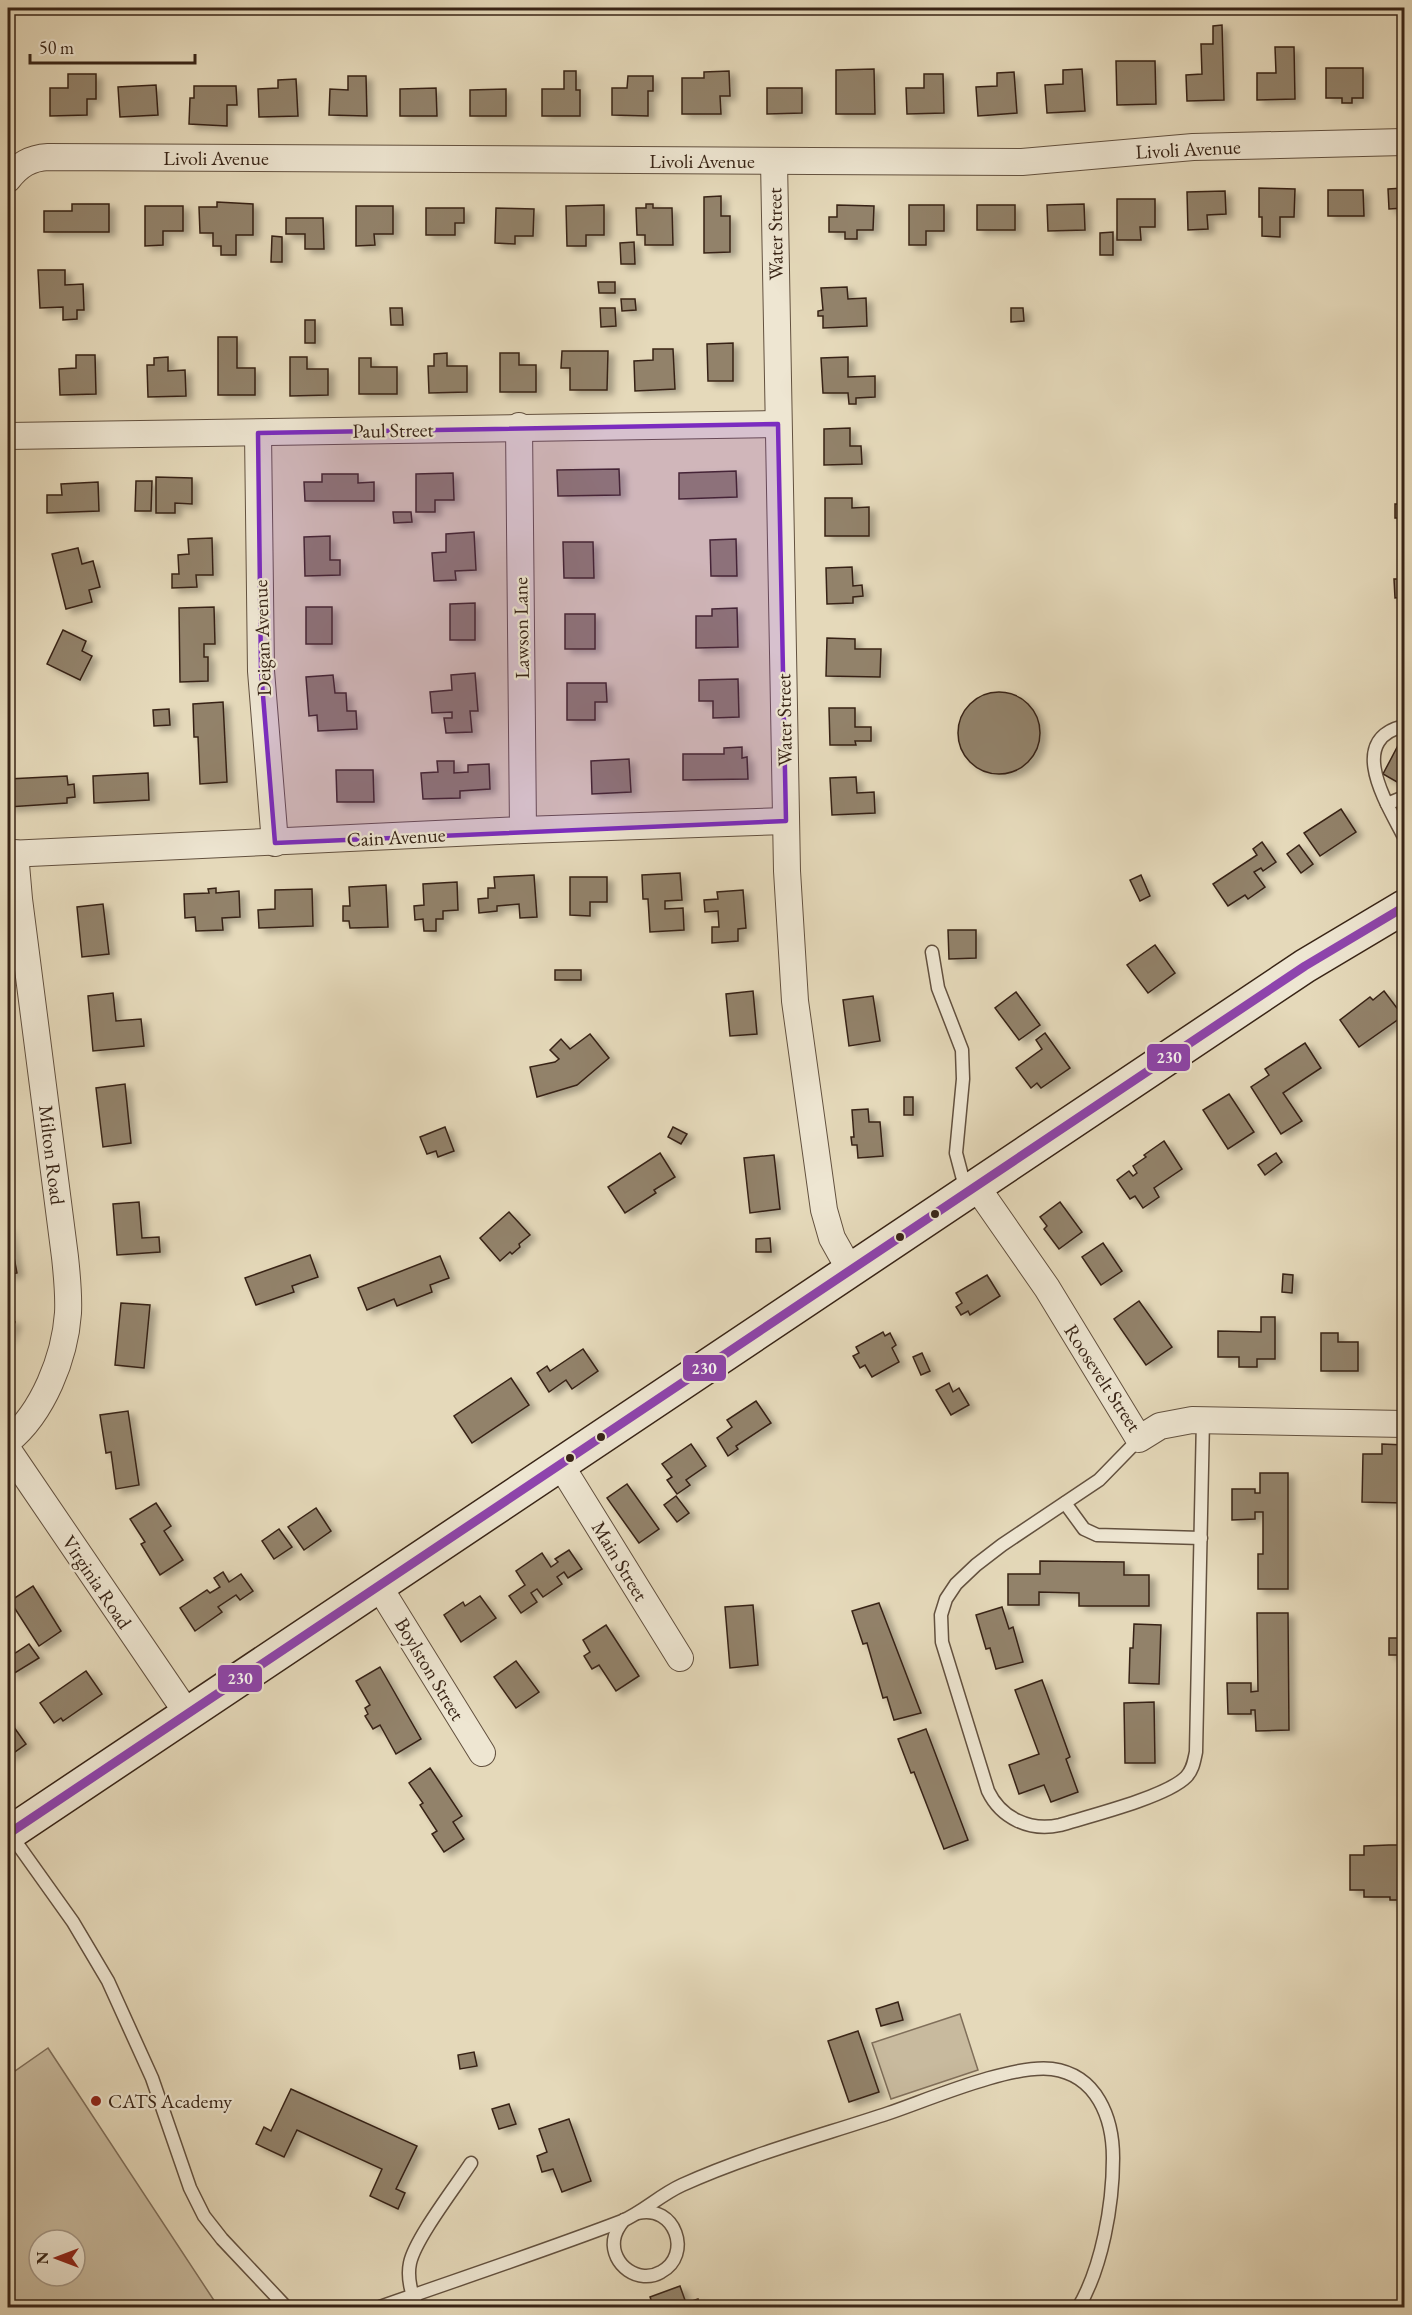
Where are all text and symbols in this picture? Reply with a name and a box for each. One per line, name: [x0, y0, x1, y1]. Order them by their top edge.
scale bar: [30, 27, 195, 65]
text: 50 m: [39, 36, 74, 59]
street label: Livoli Avenue: [1135, 133, 1242, 165]
street label: Livoli Avenue: [163, 145, 269, 171]
street label: Livoli Avenue: [649, 148, 755, 174]
street label: Water Street: [761, 187, 789, 281]
street label: Paul Street: [352, 416, 435, 444]
street label: Lawson Lane: [507, 577, 535, 679]
street label: Deigan Avenue: [247, 579, 277, 697]
street label: Water Street: [770, 673, 798, 767]
street label: Cain Avenue: [346, 821, 446, 853]
line badge: 230: [1146, 1043, 1191, 1072]
text: 230: [1156, 1047, 1182, 1068]
street label: Milton Road: [33, 1104, 71, 1207]
unlabelled marker: [929, 1208, 941, 1220]
unlabelled marker: [894, 1231, 906, 1243]
street label: Roosevelt Street: [1058, 1319, 1148, 1437]
line badge: 230: [682, 1354, 727, 1382]
text: 230: [691, 1358, 717, 1379]
unlabelled marker: [595, 1431, 607, 1443]
unlabelled marker: [564, 1452, 576, 1464]
street label: Main Street: [586, 1516, 654, 1606]
street label: Virginia Road: [56, 1530, 138, 1635]
street label: Boylston Street: [389, 1613, 471, 1726]
line badge: 230: [217, 1664, 263, 1693]
text: 230: [227, 1668, 253, 1689]
place label: CATS Academy: [108, 2088, 232, 2114]
marker: CATS Academy: [89, 2094, 103, 2108]
north arrow: [27, 2228, 87, 2288]
text: N: [32, 2251, 53, 2264]

